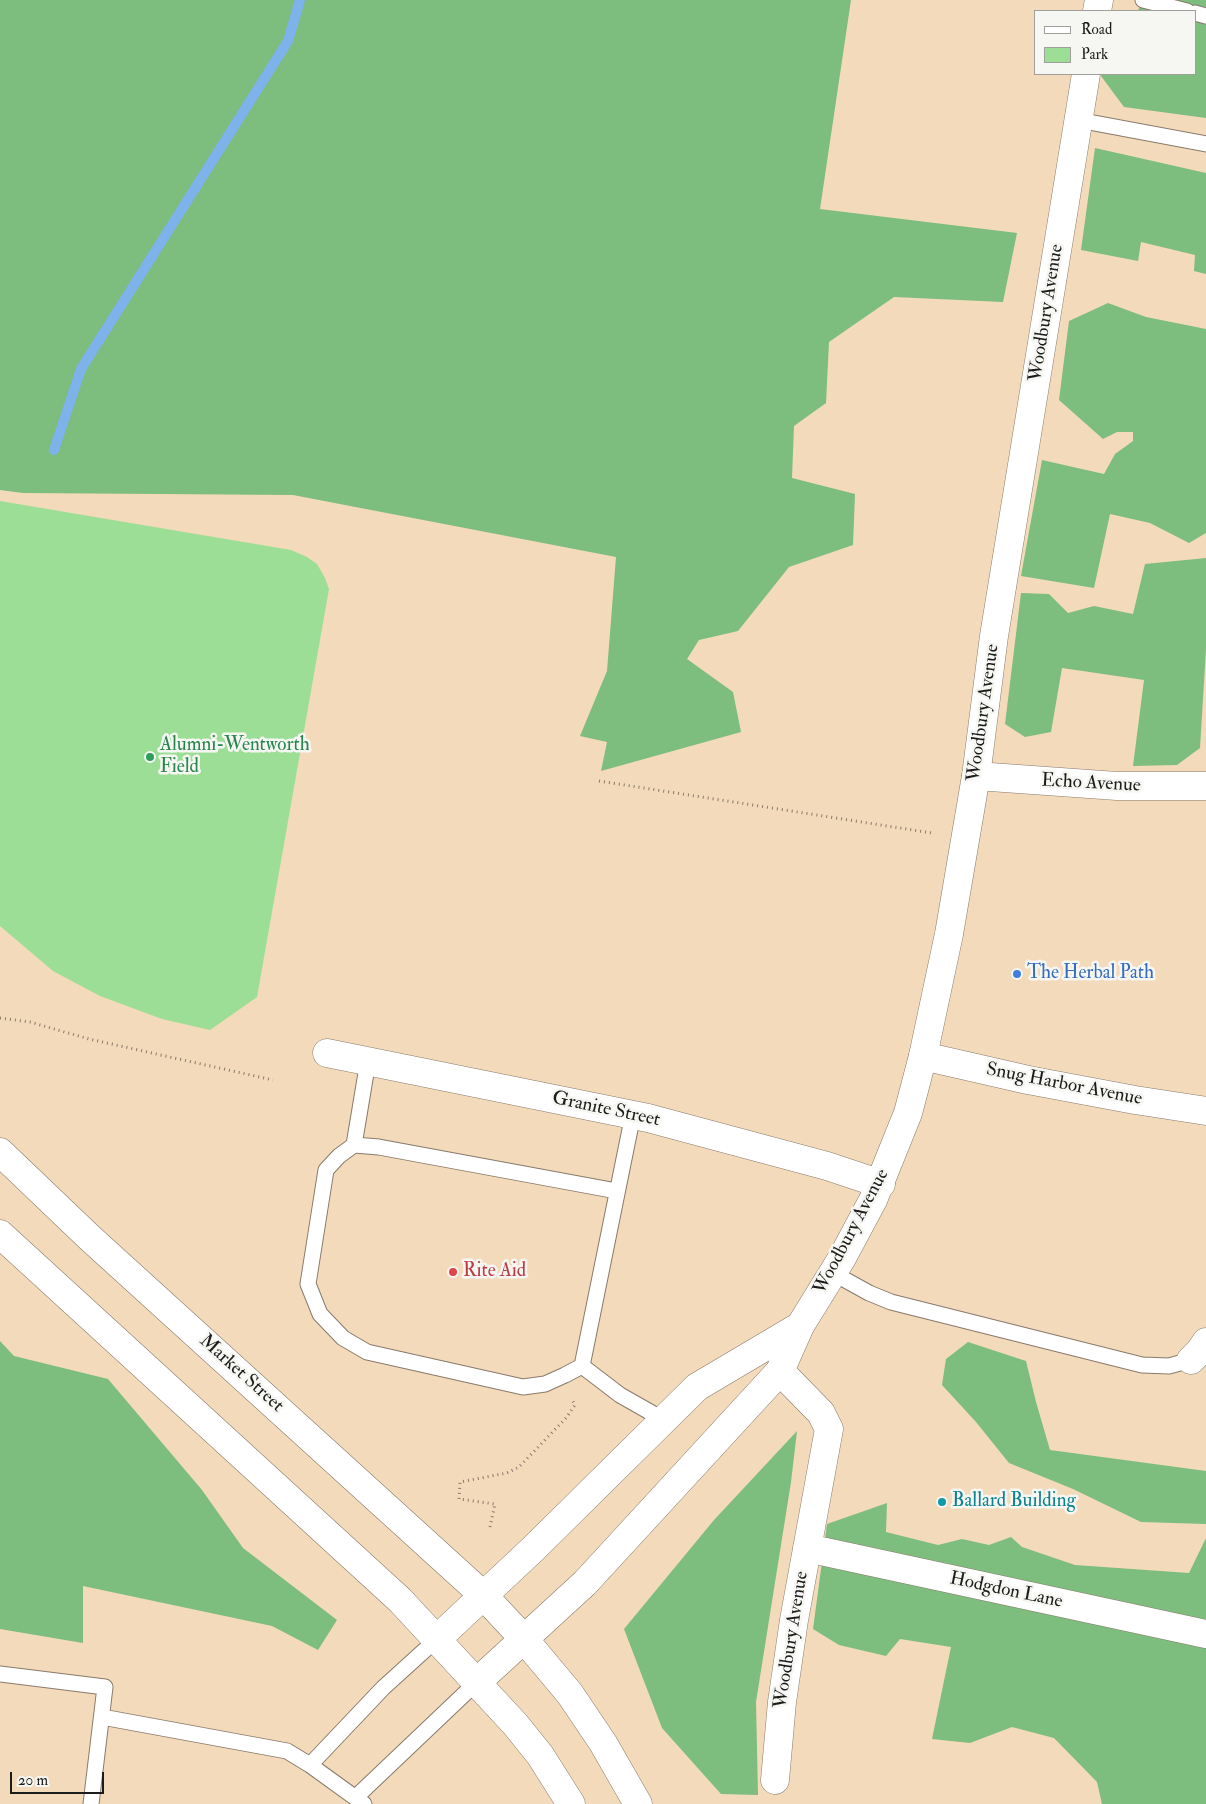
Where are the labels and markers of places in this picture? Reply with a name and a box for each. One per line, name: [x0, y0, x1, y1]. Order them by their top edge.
place label: Alumni-Wentworth Field: [160, 735, 310, 779]
marker: Alumni-Wentworth Field: [144, 751, 156, 763]
place label: The Herbal Path: [1027, 963, 1154, 985]
marker: The Herbal Path: [1011, 968, 1023, 980]
place label: Rite Aid: [463, 1261, 526, 1283]
marker: Rite Aid: [447, 1266, 459, 1278]
place label: Ballard Building: [952, 1491, 1076, 1513]
marker: Ballard Building: [936, 1496, 948, 1508]

